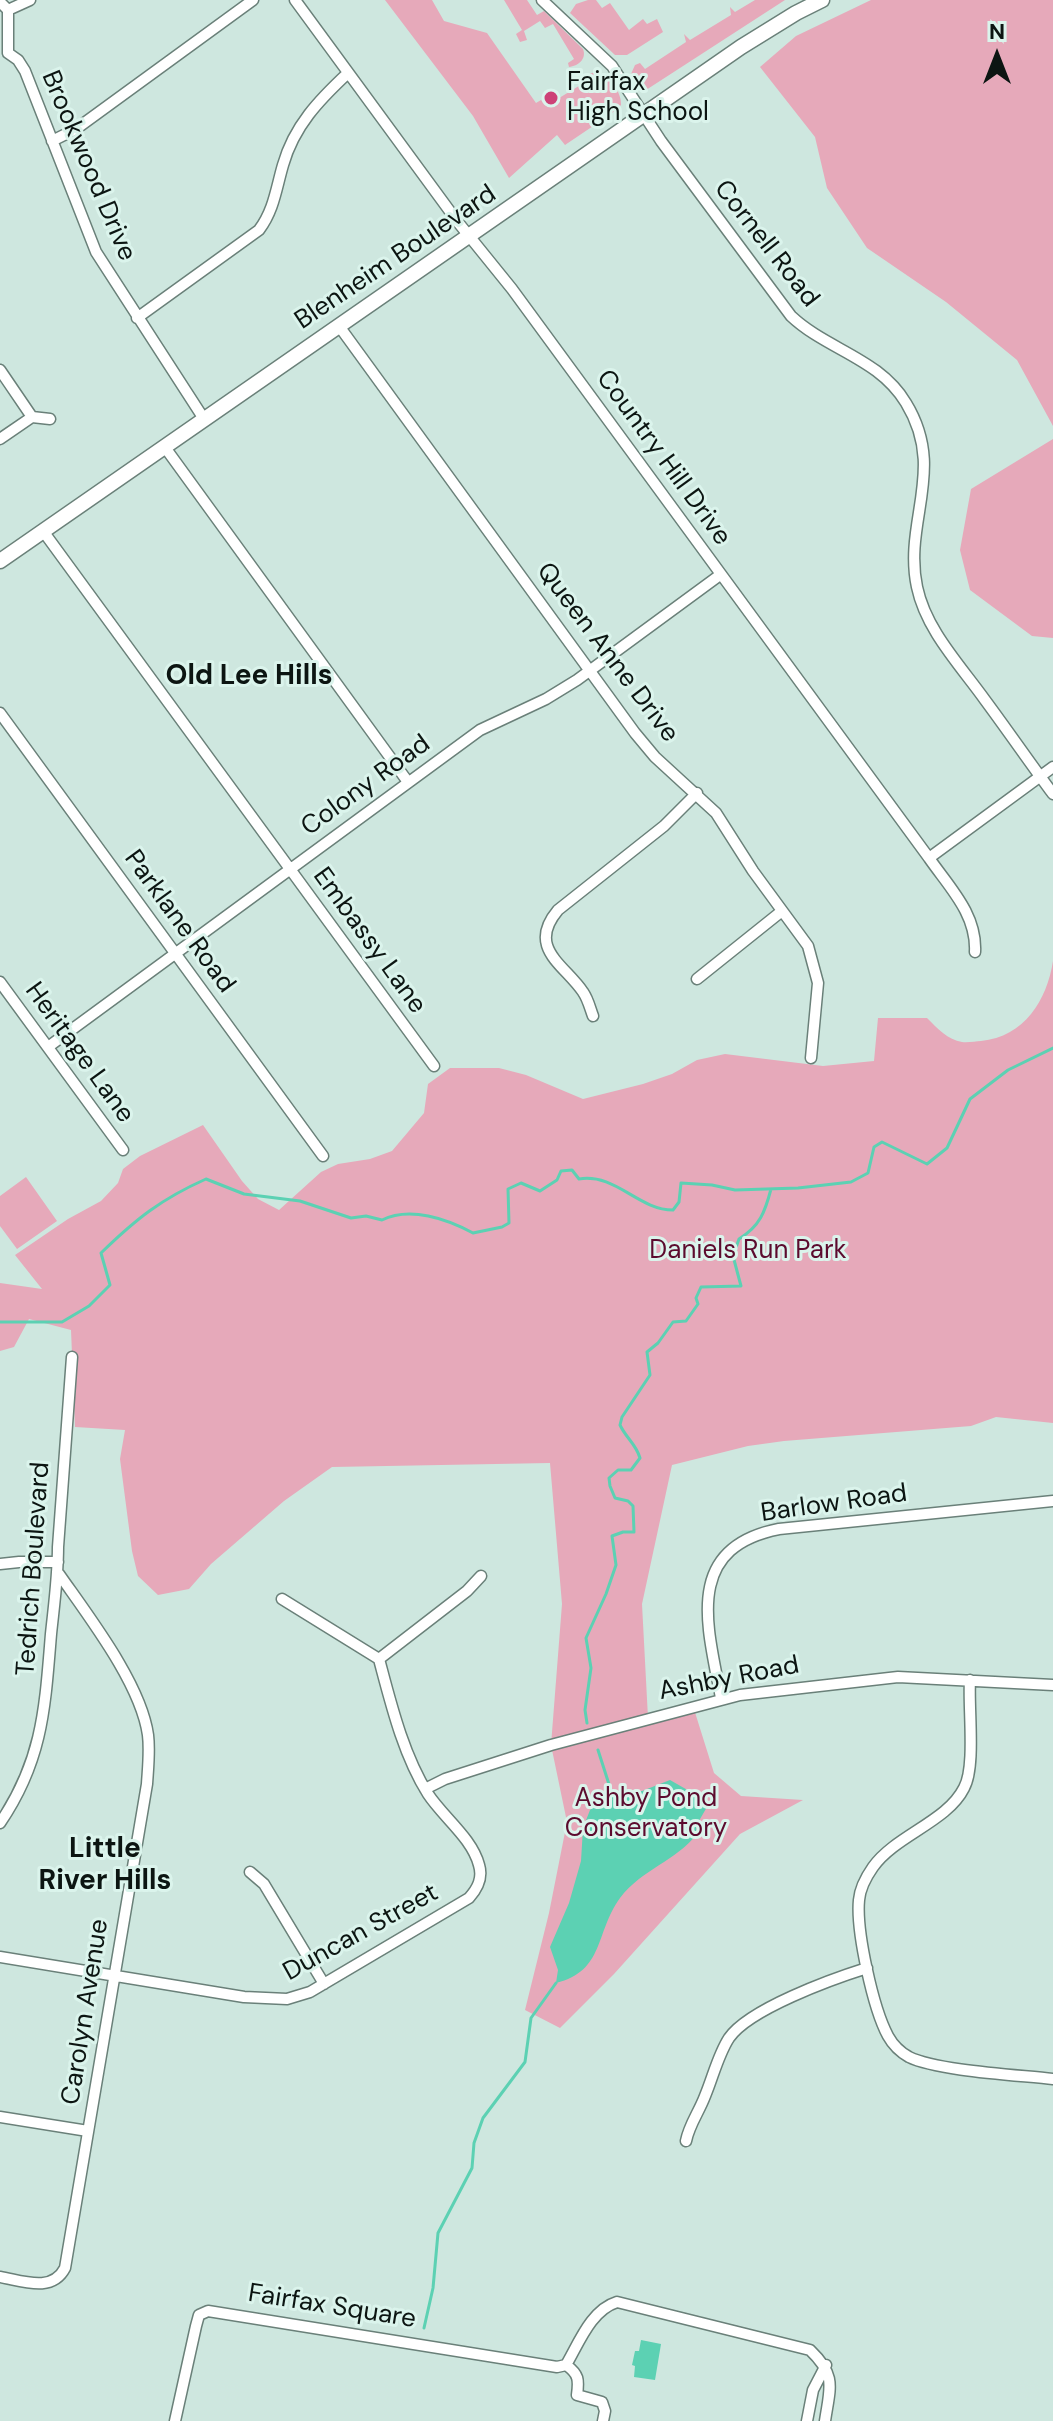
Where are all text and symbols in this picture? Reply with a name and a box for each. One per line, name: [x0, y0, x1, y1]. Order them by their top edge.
north arrow: [957, 16, 1037, 96]
text: N: [989, 17, 1005, 46]
street label: Brookwood Drive: [34, 66, 142, 266]
place label: Fairfax High School: [567, 67, 709, 128]
marker: Fairfax High School: [542, 89, 560, 107]
street label: Cornell Road: [707, 174, 825, 314]
street label: Blenheim Boulevard: [290, 179, 502, 337]
street label: Country Hill Drive: [589, 364, 737, 552]
street label: Queen Anne Drive: [529, 557, 685, 749]
district label: Old Lee Hills: [165, 660, 333, 694]
street label: Colony Road: [295, 729, 437, 843]
street label: Parklane Road: [117, 845, 241, 999]
street label: Embassy Lane: [306, 862, 432, 1020]
street label: Heritage Lane: [18, 977, 140, 1129]
park label: Daniels Run Park: [649, 1235, 847, 1267]
street label: Tedrich Boulevard: [11, 1461, 57, 1677]
street label: Barlow Road: [759, 1478, 909, 1530]
street label: Ashby Road: [656, 1650, 802, 1708]
park label: Ashby Pond Conservatory: [565, 1783, 727, 1844]
district label: Little River Hills: [39, 1833, 171, 1899]
street label: Duncan Street: [278, 1878, 444, 1988]
street label: Carolyn Avenue: [56, 1917, 116, 2107]
street label: Fairfax Square: [246, 2278, 418, 2336]

